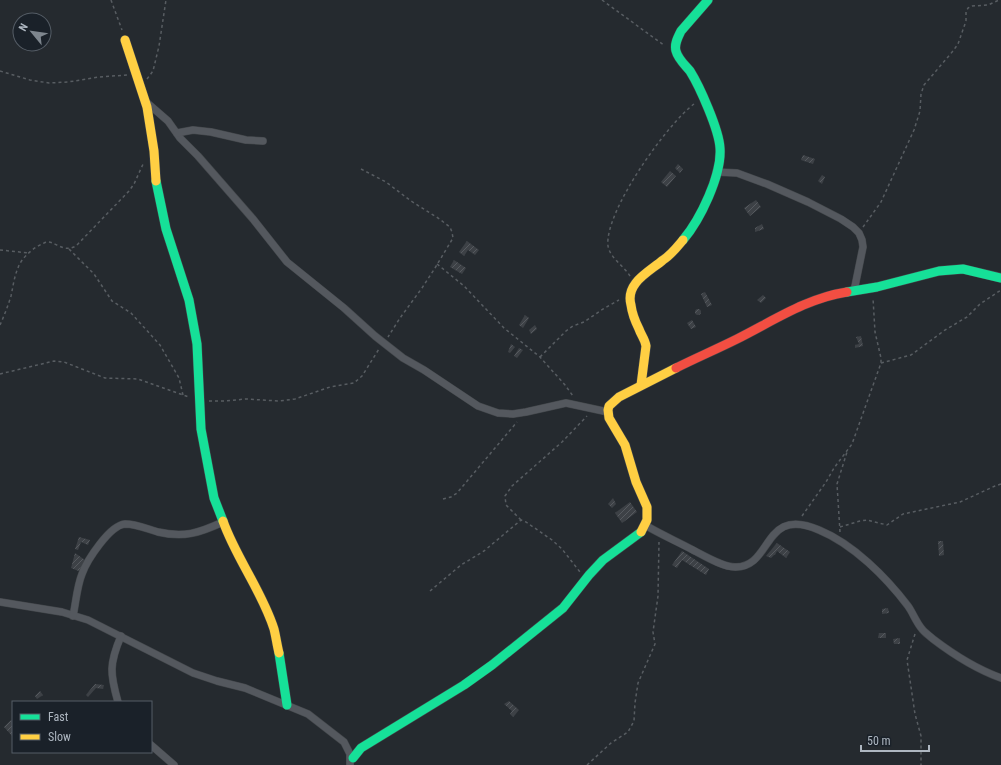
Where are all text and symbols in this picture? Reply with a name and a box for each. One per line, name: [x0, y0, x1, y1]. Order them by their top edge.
north arrow: [12, 12, 52, 52]
text: N: [16, 21, 31, 33]
legend: [12, 701, 152, 753]
text: Fast: [48, 710, 69, 724]
scale bar: [861, 727, 929, 753]
text: Slow: [48, 730, 71, 744]
text: 50 m: [867, 734, 891, 748]

